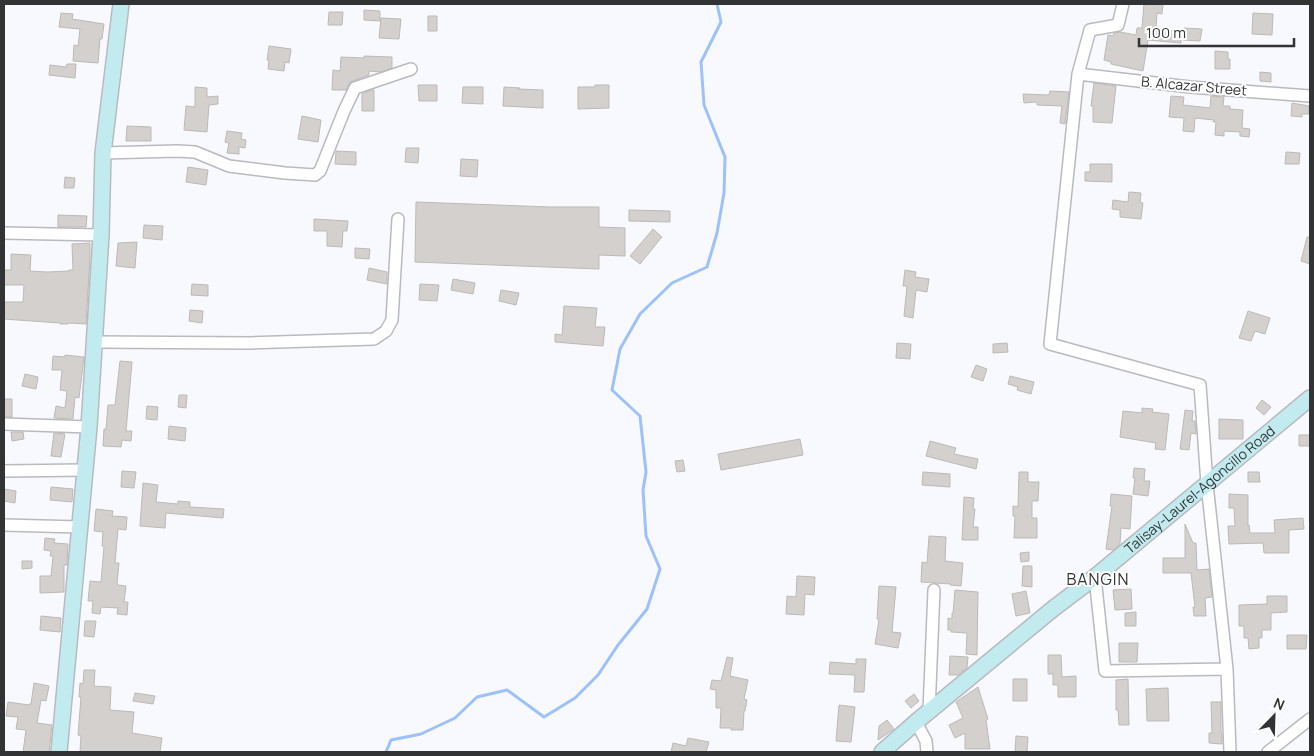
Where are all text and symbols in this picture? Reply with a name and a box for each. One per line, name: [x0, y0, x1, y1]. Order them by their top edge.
scale bar: [1139, 15, 1294, 47]
text: 100 m: [1146, 22, 1186, 43]
street label: B. Alcazar Street: [1140, 71, 1248, 100]
street label: Talisay-Laurel-Agoncillo Road: [1120, 421, 1279, 558]
district label: BANGIN: [1067, 568, 1129, 590]
north arrow: [1249, 691, 1299, 741]
text: N: [1271, 693, 1288, 714]

